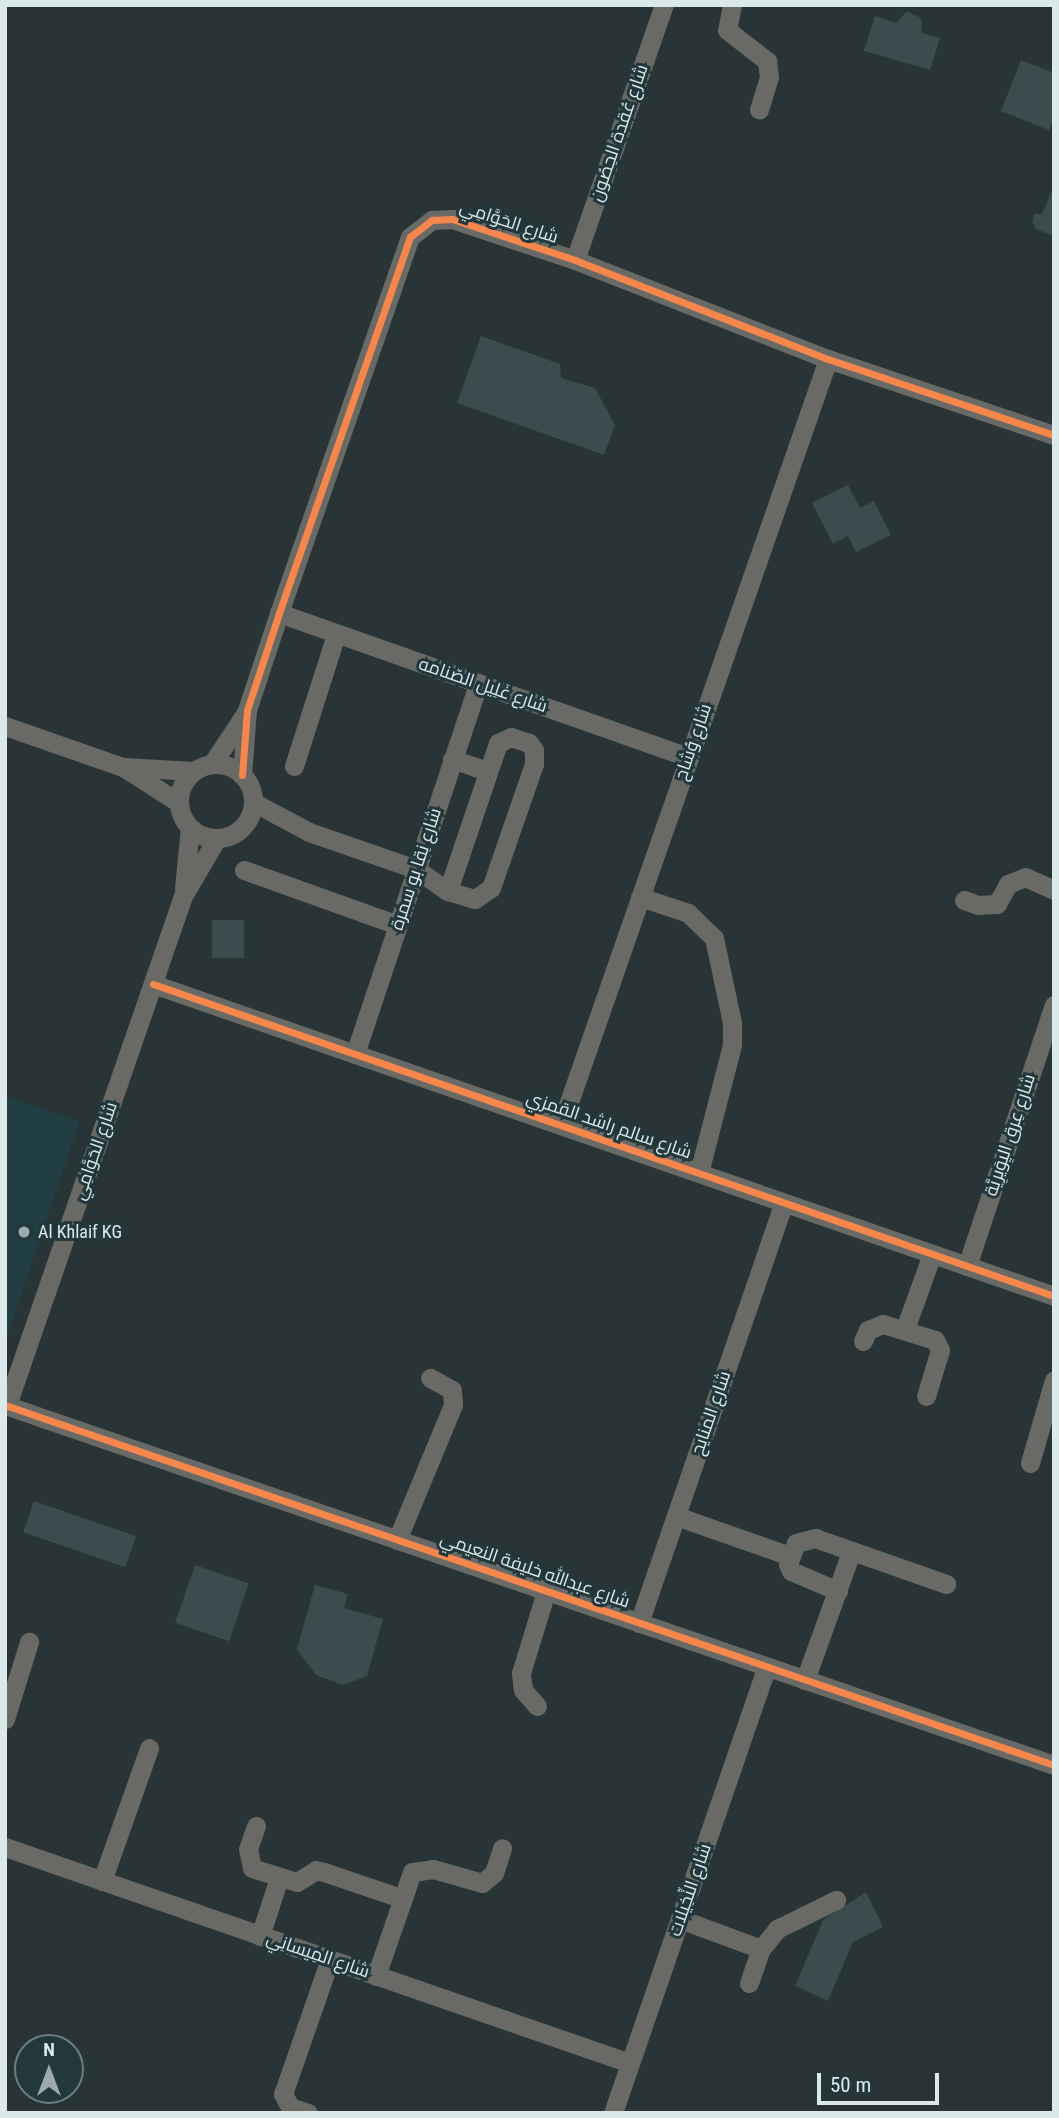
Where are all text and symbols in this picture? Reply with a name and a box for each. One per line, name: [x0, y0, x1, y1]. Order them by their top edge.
street label: شارع عُقدة الحِصُون: [585, 61, 653, 205]
street label: شارع الحَوَّامِي: [457, 196, 561, 248]
street label: شارع غَلِيل الصّنامه: [416, 653, 550, 717]
street label: شارع وُشاح: [670, 701, 716, 783]
street label: شارع نِقا بو سمرة: [386, 805, 446, 933]
street label: شارع عِرق اليِوَيرِيَّة: [980, 1071, 1040, 1199]
street label: شارع سالم راشد القمزي: [524, 1087, 694, 1163]
street label: شارع الحَوَّامِي: [68, 1099, 122, 1203]
place label: Al Khlaif KG: [38, 1221, 122, 1243]
marker: Al Khlaif KG: [16, 1224, 32, 1240]
street label: شارع المنايح: [687, 1368, 735, 1458]
street label: شارع عبدالله خليفة النعيمي: [437, 1527, 633, 1613]
street label: شارع النِّخِيلات: [664, 1841, 716, 1939]
street label: شارع المِيسانِي: [264, 1927, 372, 1983]
north arrow: [14, 2034, 84, 2104]
text: N: [43, 2038, 55, 2061]
scale bar: [821, 2058, 944, 2102]
text: 50 m: [830, 2073, 871, 2097]

